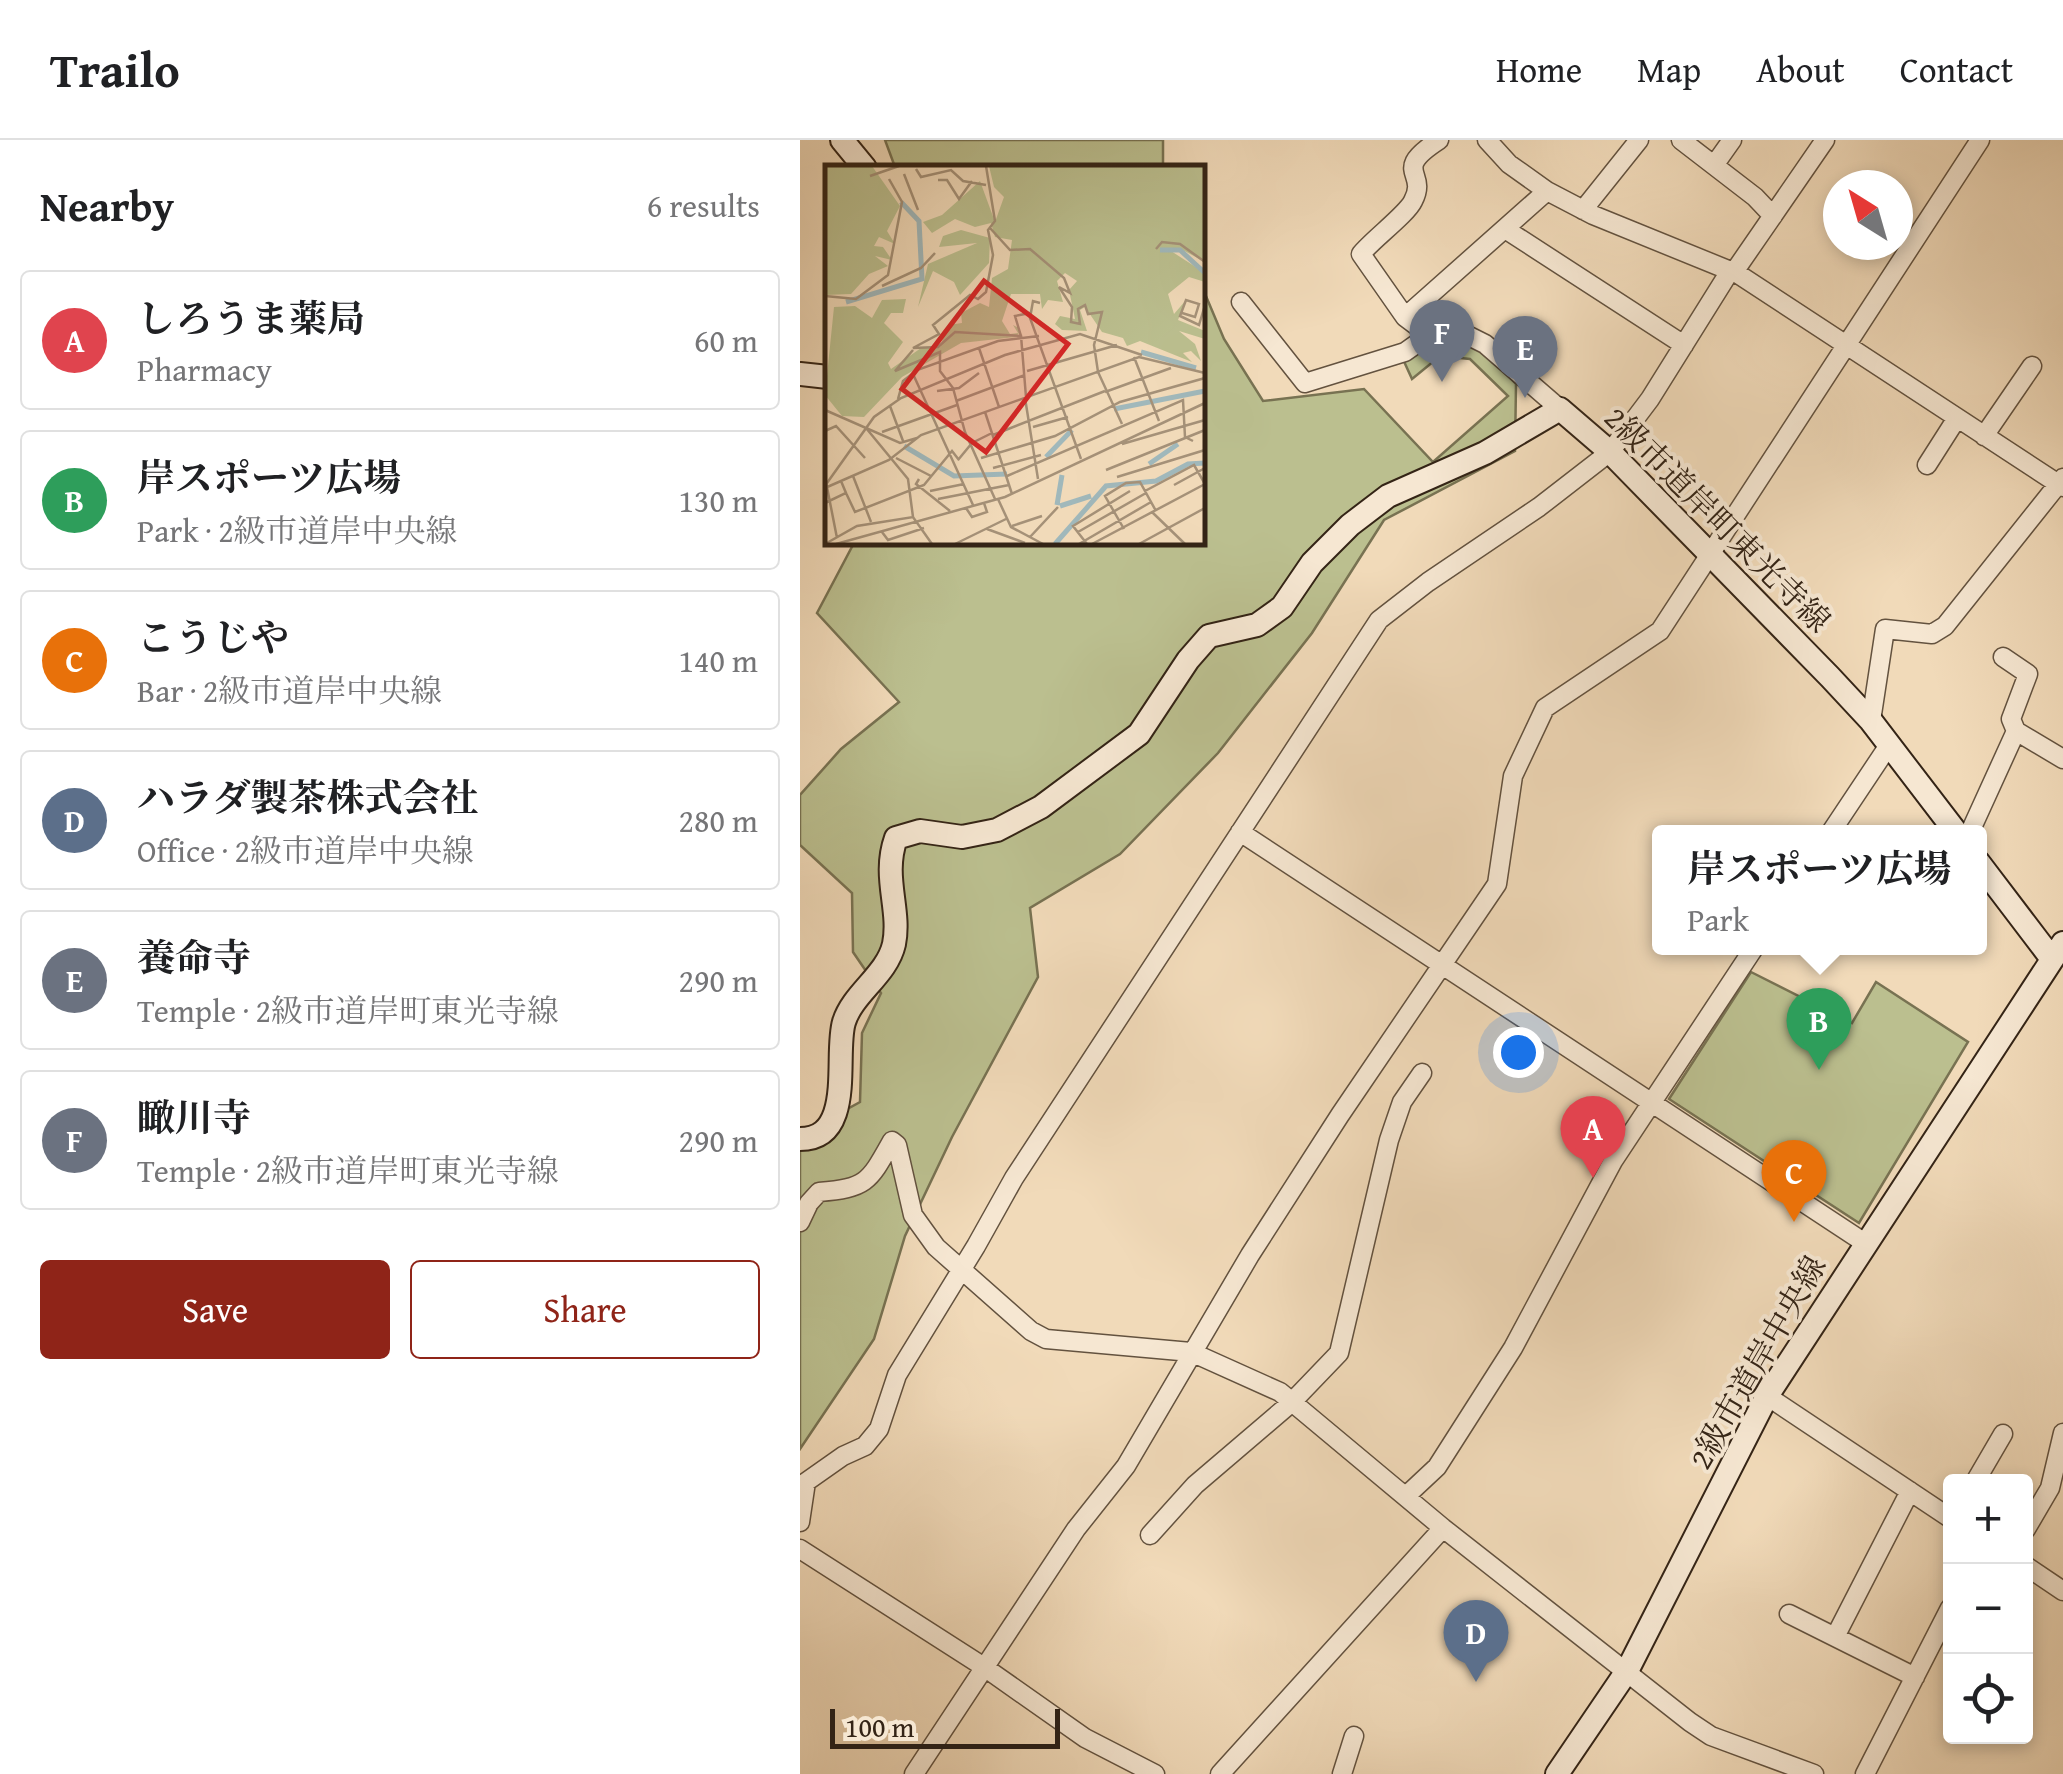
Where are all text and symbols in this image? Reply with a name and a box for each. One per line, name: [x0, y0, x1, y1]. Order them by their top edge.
text: Trailo: [50, 34, 180, 105]
text: Home: [1496, 44, 1582, 95]
text: Map: [1637, 44, 1701, 95]
text: About: [1756, 44, 1845, 95]
text: Contact: [1900, 44, 2013, 95]
inset map: [825, 165, 1205, 545]
north arrow: [1823, 170, 1913, 260]
text: Nearby: [40, 175, 174, 236]
text: 6 results: [647, 182, 760, 229]
text: しろうま薬局: [137, 290, 365, 346]
pin: F: [1410, 300, 1474, 382]
pin: E: [1492, 316, 1558, 398]
text: A: [64, 317, 85, 364]
text: 60 m: [694, 317, 758, 364]
text: Pharmacy: [137, 346, 272, 393]
street label: 2級市道岸町東光寺線: [1594, 395, 1842, 643]
text: 岸スポーツ広場: [137, 449, 401, 505]
text: B: [65, 477, 84, 524]
text: 130 m: [679, 477, 758, 524]
text: Park · 2級市道岸中央線: [137, 507, 458, 554]
text: こうじや: [137, 609, 289, 665]
text: C: [65, 637, 84, 684]
text: 140 m: [679, 637, 758, 684]
text: Bar · 2級市道岸中央線: [137, 667, 442, 714]
text: ハラダ製茶株式会社: [137, 769, 479, 825]
text: D: [64, 797, 85, 844]
text: 280 m: [679, 797, 758, 844]
popup: [1652, 825, 1987, 955]
text: Office · 2級市道岸中央線: [137, 827, 474, 874]
text: 岸スポーツ広場: [1687, 840, 1952, 896]
text: Park: [1687, 896, 1749, 943]
text: 養命寺: [137, 929, 251, 985]
text: E: [66, 957, 83, 1004]
text: 290 m: [679, 957, 758, 1004]
text: Temple · 2級市道岸町東光寺線: [137, 987, 559, 1034]
pin: B: [1786, 988, 1852, 1070]
your location: [1493, 1027, 1544, 1078]
text: 瞰川寺: [137, 1089, 251, 1145]
pin: A: [1560, 1096, 1626, 1178]
text: F: [66, 1117, 83, 1164]
text: 290 m: [679, 1117, 758, 1164]
pin: C: [1762, 1140, 1826, 1222]
text: Temple · 2級市道岸町東光寺線: [137, 1147, 559, 1194]
street label: 2級市道岸中央線: [1677, 1247, 1837, 1477]
button: Save: [40, 1260, 390, 1359]
button: Share: [410, 1260, 760, 1359]
map controls: [1943, 1474, 2033, 1744]
button: +: [1943, 1474, 2033, 1564]
button: −: [1943, 1564, 2033, 1654]
pin: D: [1444, 1600, 1508, 1682]
button: locate: [1943, 1654, 2033, 1744]
scale bar: [830, 1704, 1060, 1748]
text: 100 m: [845, 1706, 914, 1747]

